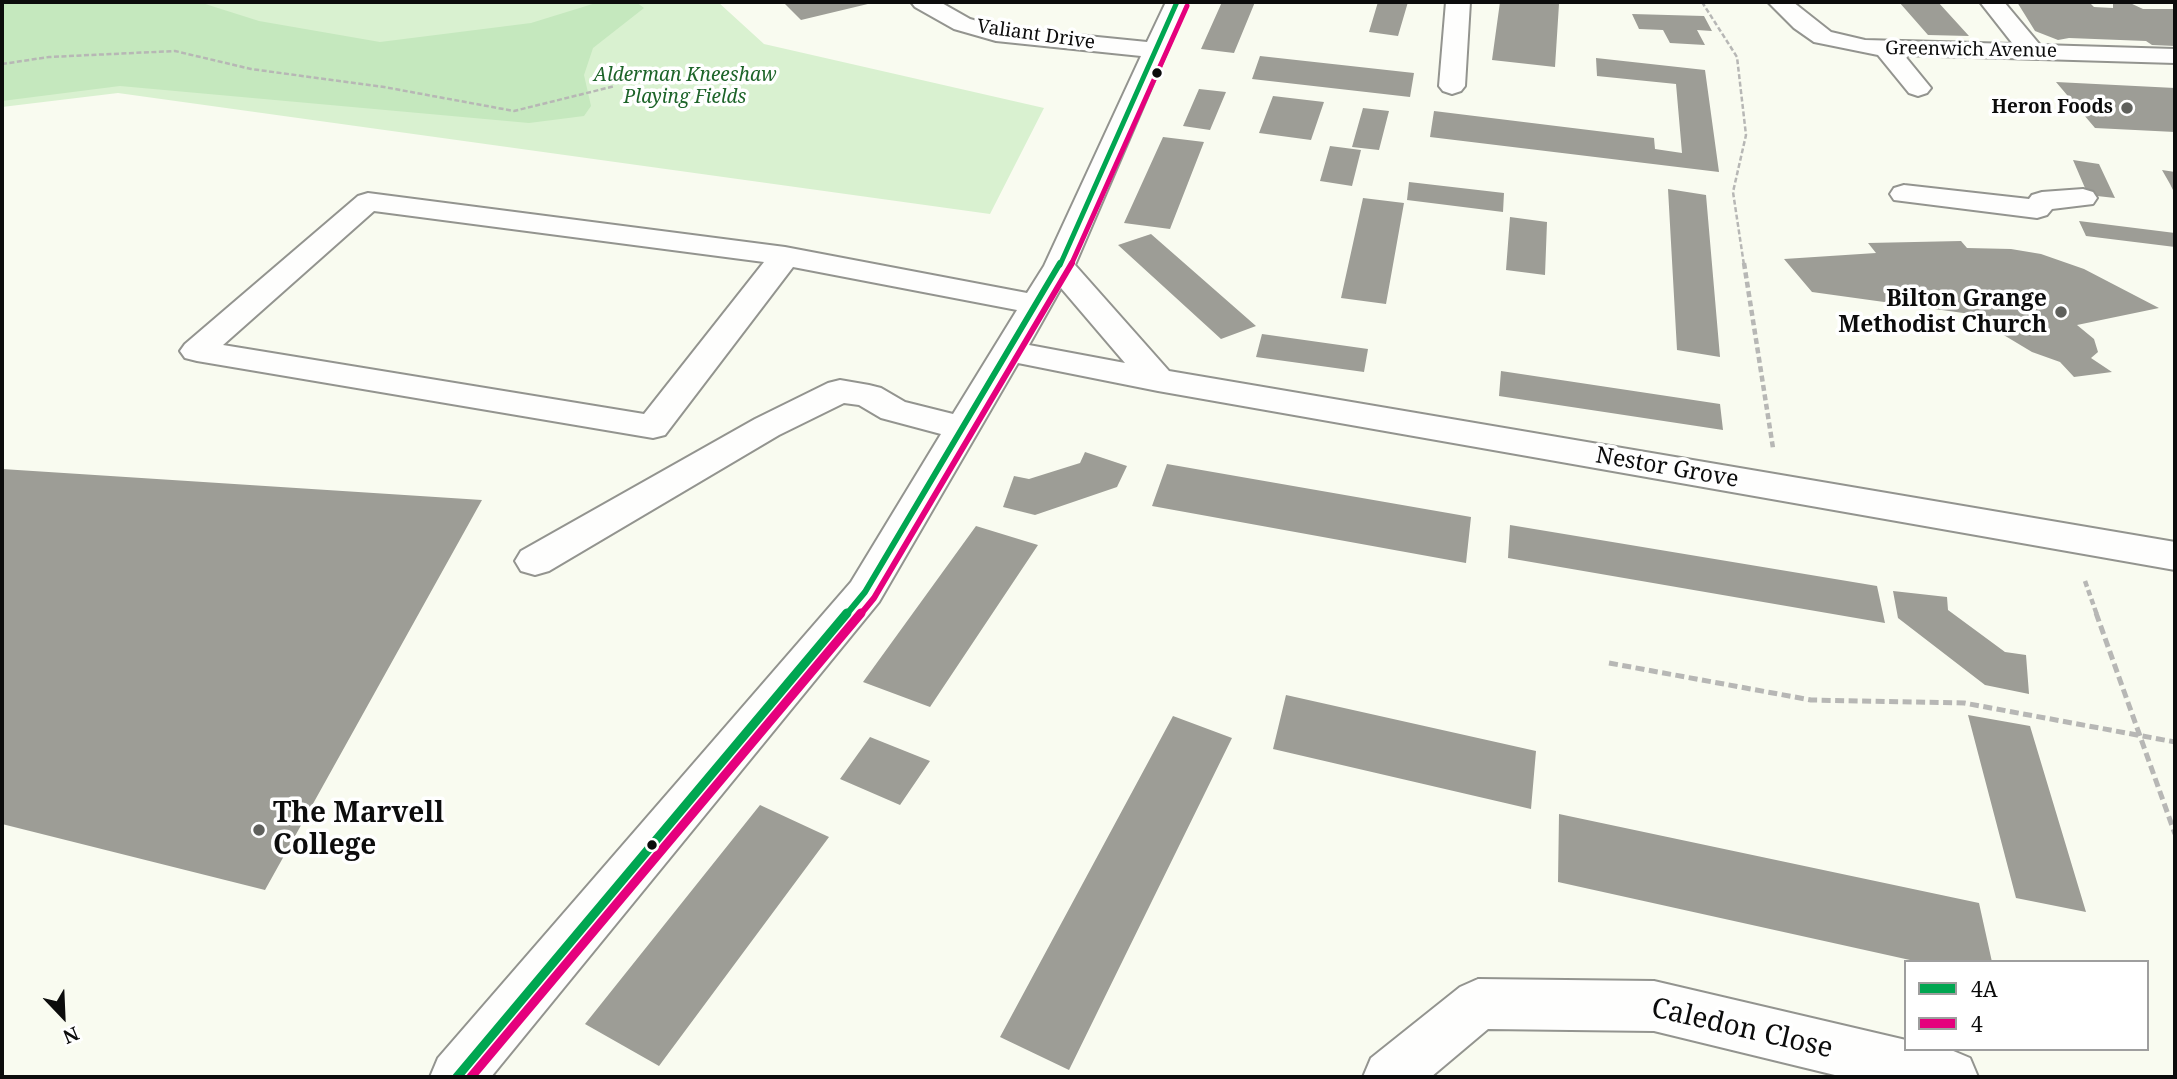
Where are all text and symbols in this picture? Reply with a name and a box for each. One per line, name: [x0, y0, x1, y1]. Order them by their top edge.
street label: Valiant Drive: [976, 15, 1096, 55]
street label: Greenwich Avenue: [1885, 37, 2057, 63]
park label: Alderman Kneeshaw Playing Fields: [594, 65, 776, 109]
unlabelled marker: [1150, 66, 1164, 80]
place label: Heron Foods: [1992, 97, 2113, 119]
marker: Heron Foods: [2119, 100, 2135, 116]
place label: Bilton Grange Methodist Church: [1838, 285, 2047, 339]
marker: Bilton Grange Methodist Church: [2053, 304, 2069, 320]
street label: Nestor Grove: [1593, 442, 1741, 494]
place label: The Marvell College: [273, 797, 444, 863]
marker: The Marvell College: [251, 822, 267, 838]
unlabelled marker: [645, 838, 659, 852]
legend: [1904, 960, 2149, 1051]
text: 4A: [1971, 975, 1998, 1003]
north arrow: [28, 981, 98, 1051]
street label: Caledon Close: [1648, 992, 1836, 1066]
text: 4: [1971, 1010, 1983, 1038]
text: N: [59, 1020, 83, 1050]

